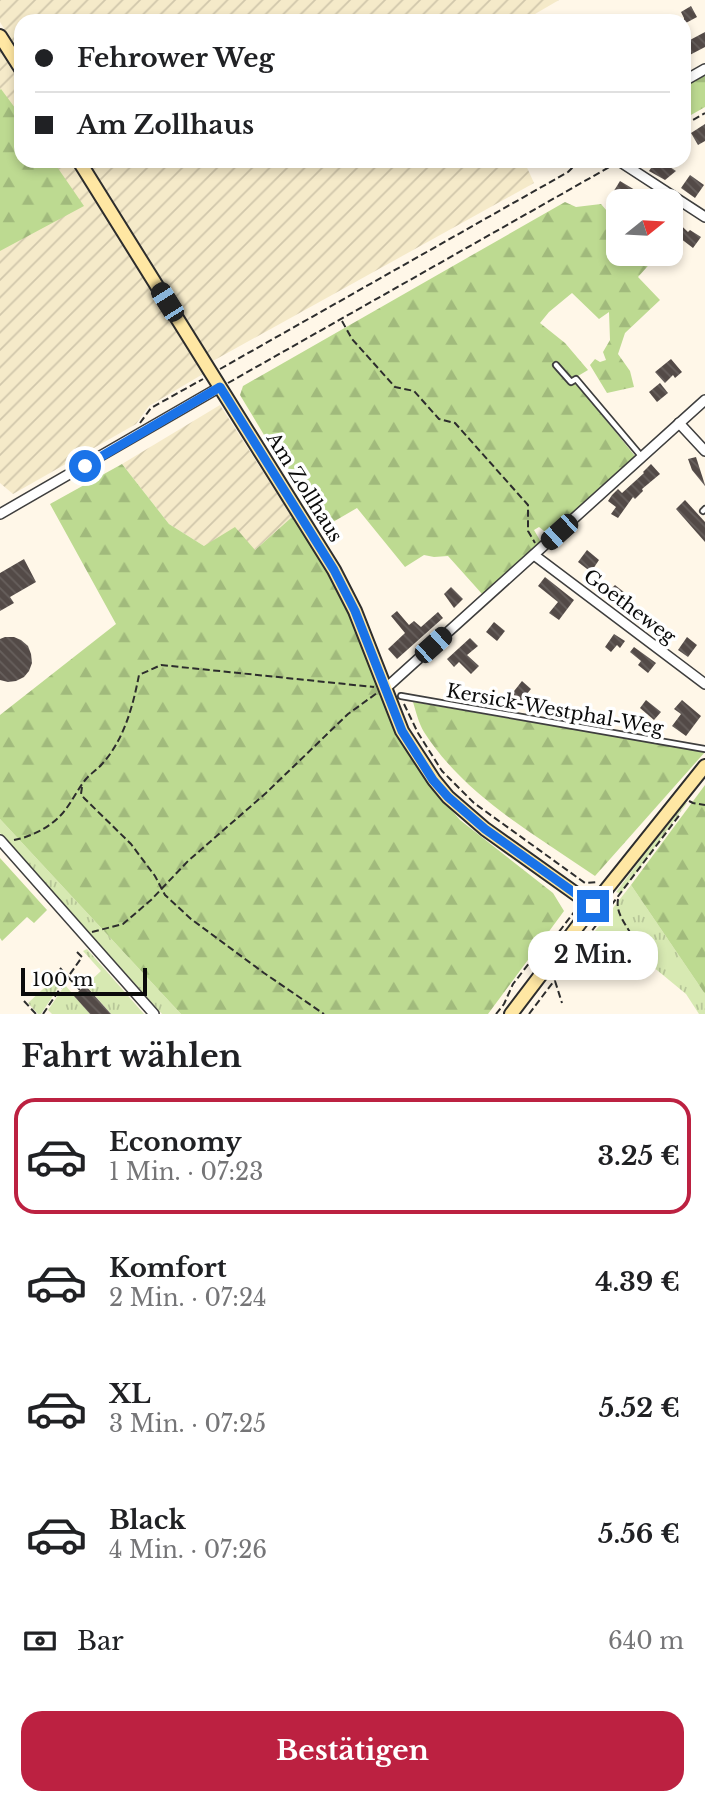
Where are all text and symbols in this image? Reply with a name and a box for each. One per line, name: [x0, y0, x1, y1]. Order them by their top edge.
text: Fehrower Weg: [77, 42, 274, 74]
text: Am Zollhaus: [77, 109, 254, 141]
north arrow: [606, 189, 682, 266]
map controls: [606, 189, 683, 266]
car: [147, 279, 188, 325]
street label: Am Zollhaus: [261, 427, 347, 546]
route start: [69, 450, 101, 482]
car: [537, 510, 582, 554]
street label: Goetheweg: [579, 564, 681, 649]
car: [411, 623, 456, 667]
street label: Kersick-Westphal-Weg: [445, 679, 666, 740]
route end: [577, 890, 609, 922]
callout: 2 Min.: [528, 930, 658, 979]
text: 2 Min.: [554, 941, 632, 969]
scale bar: [21, 965, 147, 997]
text: 100 m: [32, 968, 93, 991]
text: Fahrt wählen: [21, 1036, 242, 1076]
icon: car: [25, 1125, 88, 1188]
text: Economy: [109, 1126, 242, 1158]
text: 3.25 €: [598, 1140, 680, 1172]
text: 1 Min. · 07:23: [109, 1158, 263, 1186]
icon: car: [25, 1251, 88, 1314]
text: Komfort: [109, 1252, 227, 1284]
text: 4.39 €: [595, 1266, 680, 1298]
text: 2 Min. · 07:24: [109, 1284, 267, 1312]
icon: car: [25, 1377, 88, 1440]
text: XL: [109, 1378, 151, 1410]
text: 5.52 €: [599, 1392, 680, 1424]
text: 3 Min. · 07:25: [109, 1410, 266, 1438]
icon: car: [25, 1503, 88, 1566]
text: Black: [109, 1504, 186, 1536]
text: 5.56 €: [598, 1518, 680, 1550]
text: 4 Min. · 07:26: [109, 1536, 267, 1564]
icon: cash: [21, 1622, 59, 1660]
text: Bar: [77, 1625, 124, 1657]
text: 640 m: [608, 1627, 684, 1655]
button: Bestätigen: [21, 1711, 684, 1791]

